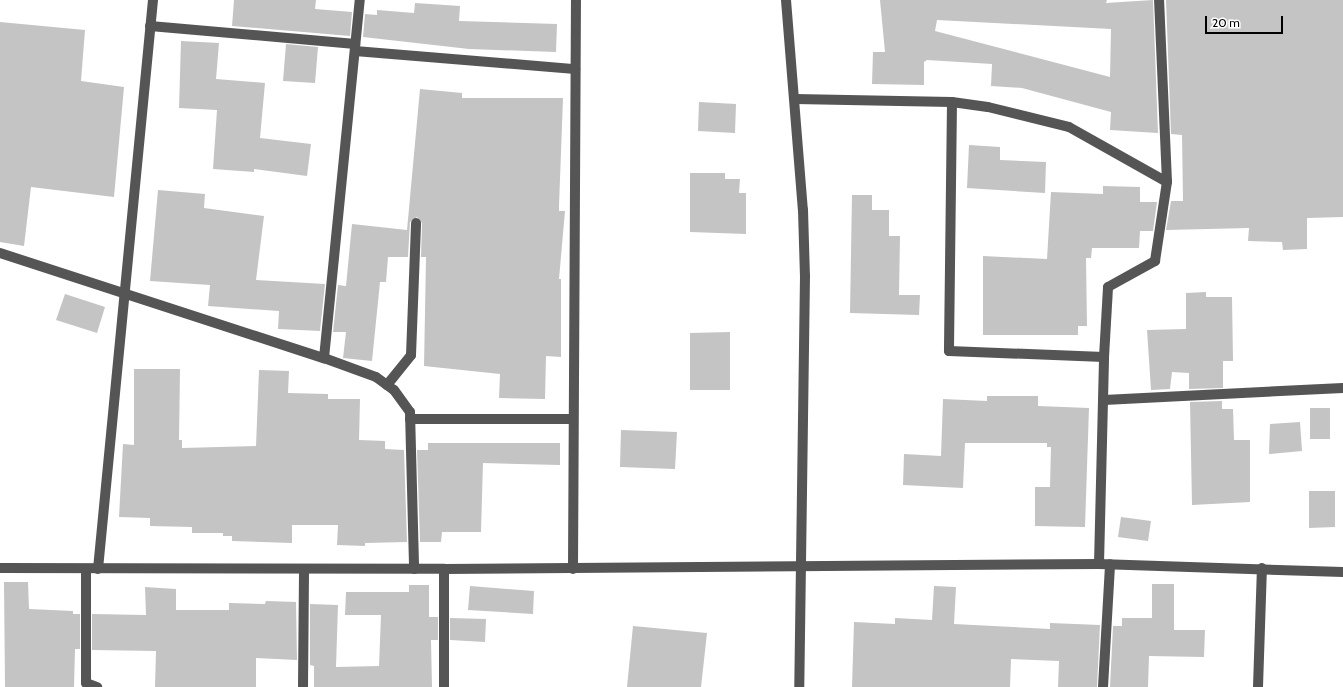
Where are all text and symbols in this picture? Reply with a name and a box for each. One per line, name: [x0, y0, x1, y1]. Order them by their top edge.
scale bar: [1207, 8, 1285, 34]
text: 20 m: [1212, 15, 1240, 30]

